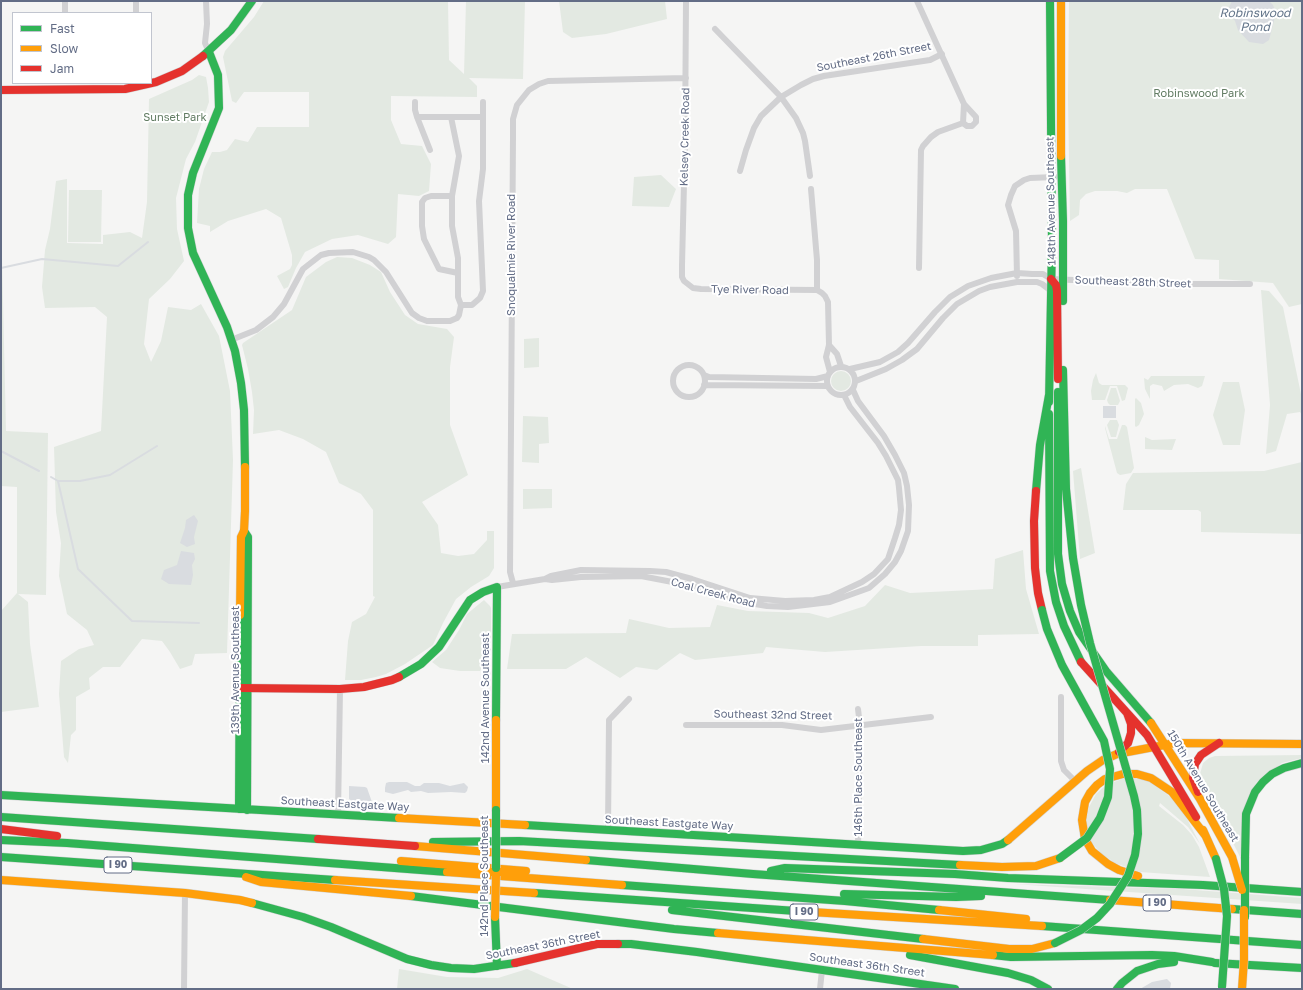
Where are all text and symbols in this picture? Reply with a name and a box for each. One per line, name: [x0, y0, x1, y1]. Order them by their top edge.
water label: Robinswood Pond: [1220, 6, 1290, 34]
legend: [12, 12, 152, 84]
text: Fast: [50, 21, 75, 36]
street label: Southeast 26th Street: [816, 39, 932, 75]
text: Slow: [50, 41, 78, 56]
text: Jam: [50, 61, 74, 76]
park label: Robinswood Park: [1153, 87, 1245, 101]
street label: Kelsey Creek Road: [678, 88, 692, 186]
park label: Sunset Park: [143, 111, 207, 125]
street label: 148th Avenue Southeast: [1043, 137, 1059, 265]
street label: Snoqualmie River Road: [505, 194, 519, 316]
street label: Southeast 28th Street: [1075, 273, 1191, 291]
street label: Tye River Road: [711, 283, 789, 297]
street label: Coal Creek Road: [669, 575, 757, 611]
street label: 139th Avenue Southeast: [229, 606, 243, 734]
street label: 142nd Avenue Southeast: [479, 633, 493, 763]
street label: Southeast 32nd Street: [714, 707, 832, 723]
street label: 146th Place Southeast: [852, 718, 866, 836]
street label: 150th Avenue Southeast: [1164, 728, 1242, 844]
street label: Southeast Eastgate Way: [280, 794, 410, 814]
street label: Southeast Eastgate Way: [604, 813, 734, 833]
street label: 142nd Place Southeast: [478, 815, 492, 937]
road number: I 90: [104, 857, 132, 873]
road number: I 90: [1143, 895, 1171, 911]
road number: I 90: [790, 904, 818, 920]
street label: Southeast 36th Street: [485, 927, 601, 963]
street label: Southeast 36th Street: [808, 950, 926, 980]

